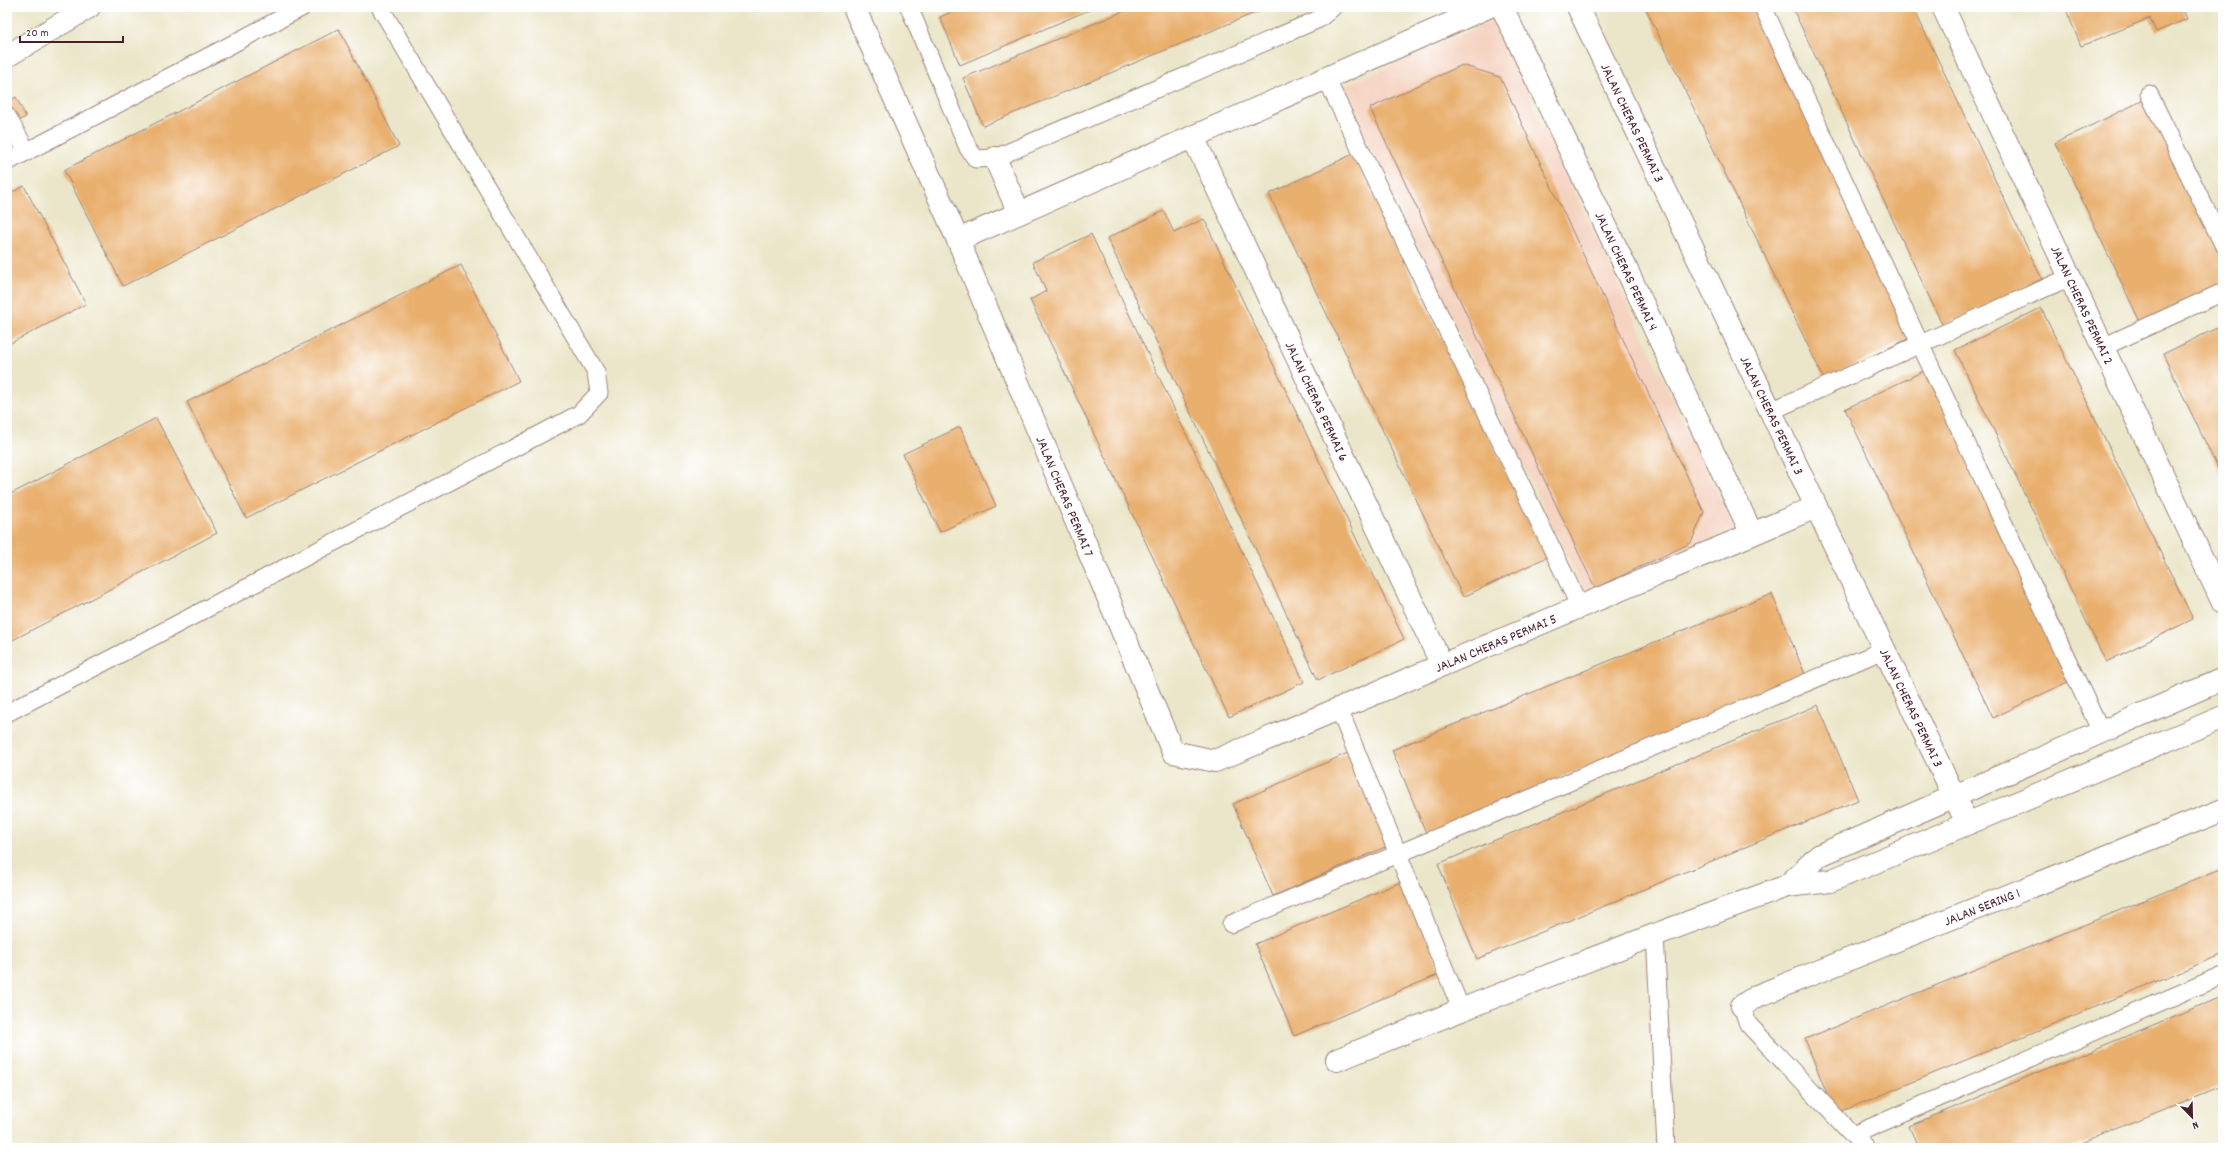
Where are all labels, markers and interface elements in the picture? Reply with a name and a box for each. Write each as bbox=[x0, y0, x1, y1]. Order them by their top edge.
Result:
scale bar bbox=[20, 18, 123, 44]
text: 20 m bbox=[26, 25, 49, 42]
street label: JALAN CHERAS PERMAI 3 bbox=[1594, 60, 1668, 186]
street label: JALAN CHERAS PERMAI 4 bbox=[1589, 209, 1662, 334]
street label: JALAN CHERAS PERMAI 2 bbox=[2044, 243, 2118, 369]
street label: JALAN CHERAS PERMAI 6 bbox=[1279, 339, 1353, 465]
street label: JALAN CHERAS PERMAI 3 bbox=[1734, 353, 1808, 479]
street label: JALAN CHERAS PERMAI 7 bbox=[1030, 434, 1098, 560]
street label: JALAN CHERAS PERMAI 5 bbox=[1433, 610, 1560, 679]
street label: JALAN CHERAS PERMAI 3 bbox=[1873, 645, 1947, 771]
street label: JALAN SERING 1 bbox=[1941, 884, 2023, 932]
north arrow bbox=[2172, 1097, 2212, 1137]
text: N bbox=[2189, 1116, 2201, 1133]

